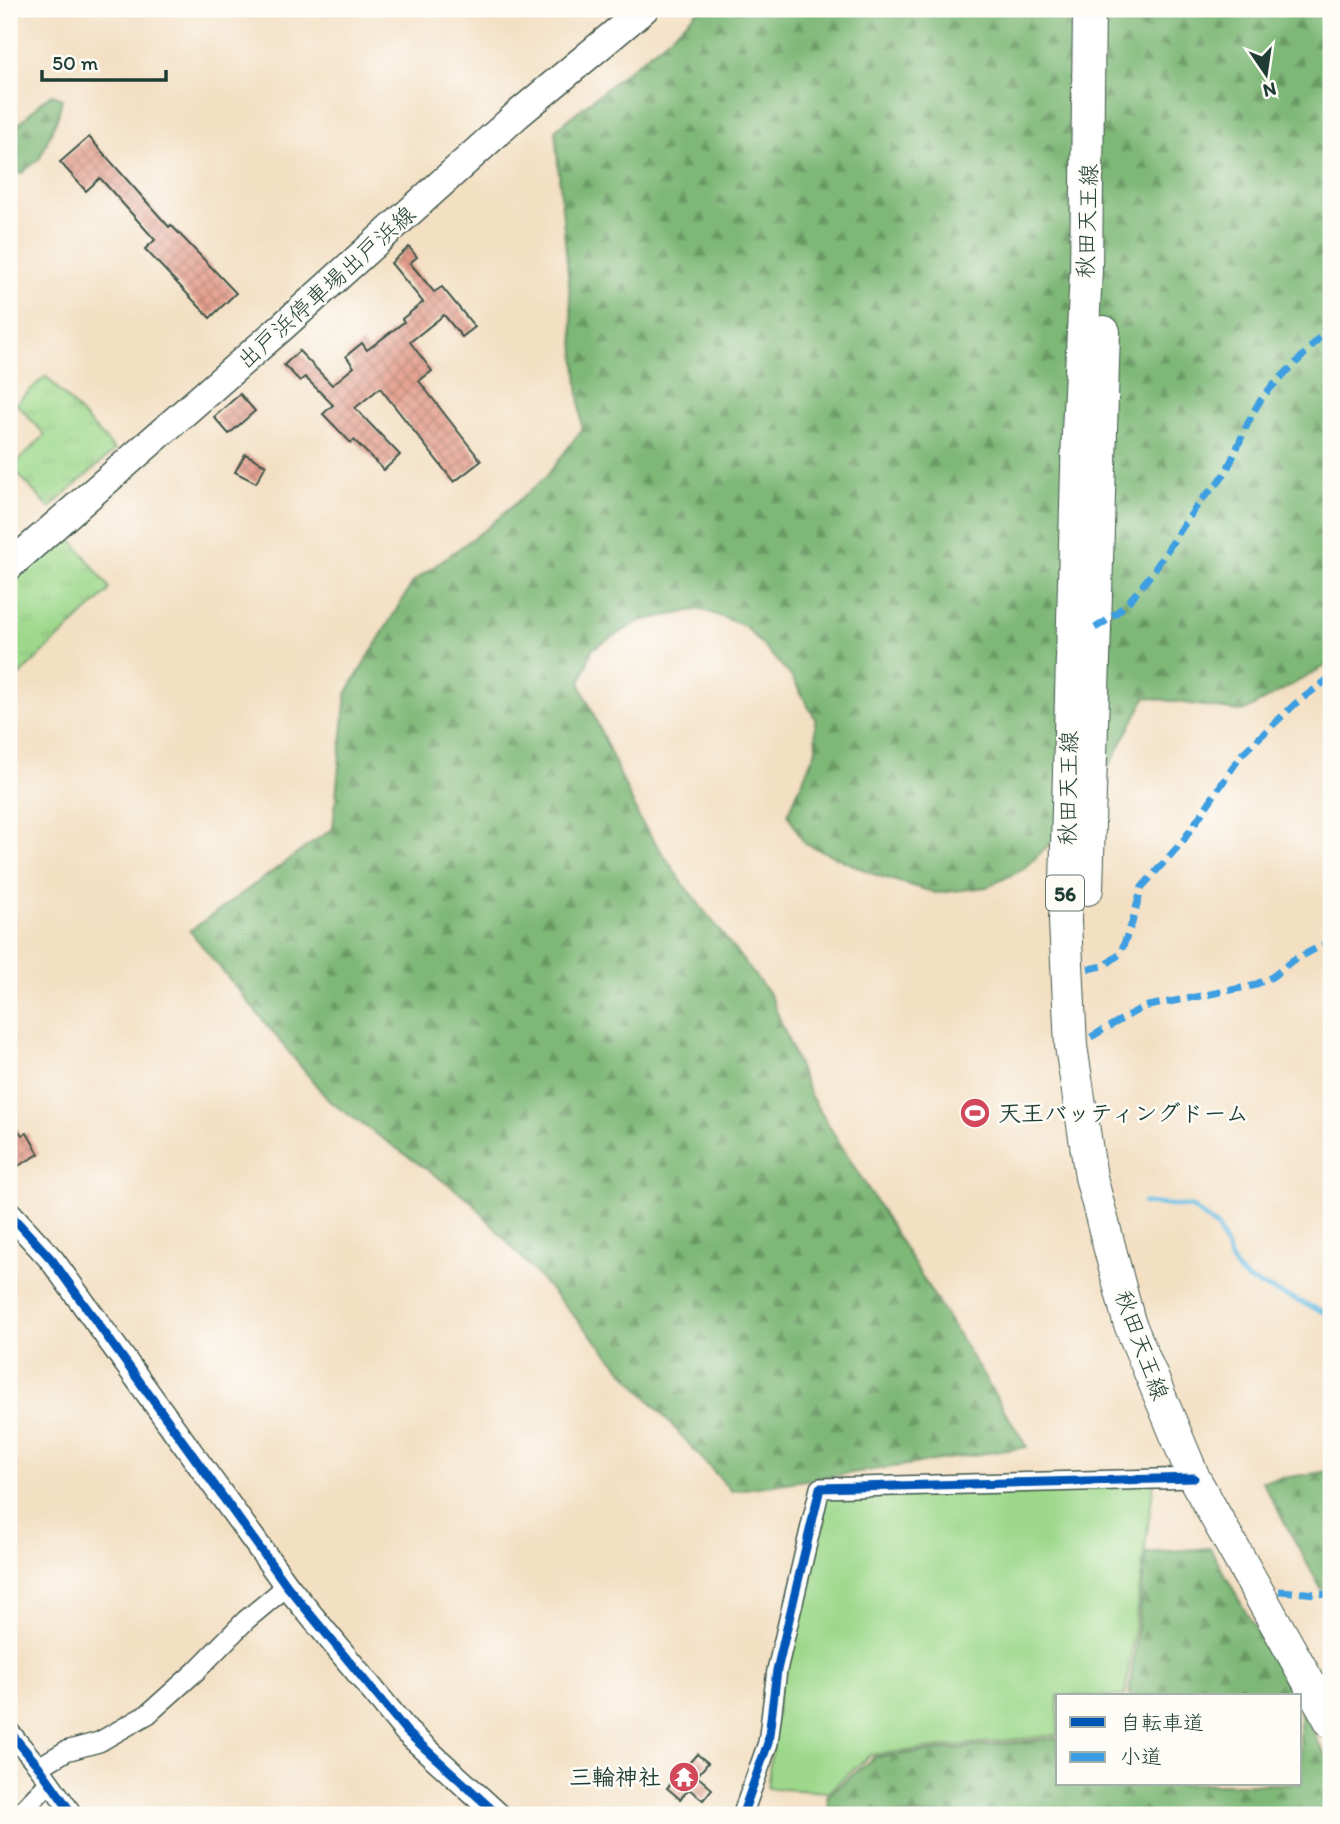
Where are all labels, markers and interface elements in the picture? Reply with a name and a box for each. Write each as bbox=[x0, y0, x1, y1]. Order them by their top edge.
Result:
scale bar bbox=[42, 38, 166, 82]
north arrow bbox=[1232, 38, 1302, 108]
text: 50 m bbox=[52, 50, 99, 75]
text: N bbox=[1261, 77, 1279, 103]
street label: 秋田天王線 bbox=[1071, 163, 1103, 279]
street label: 出戸浜停車場出戸浜線 bbox=[231, 200, 421, 374]
street label: 秋田天王線 bbox=[1053, 730, 1083, 846]
road number: 56 bbox=[1046, 876, 1084, 910]
sports icon: 天王バッティングドーム bbox=[958, 1096, 992, 1130]
place label: 天王バッティングドーム bbox=[998, 1099, 1249, 1127]
street label: 秋田天王線 bbox=[1109, 1286, 1175, 1404]
legend bbox=[1056, 1694, 1302, 1786]
text: 自転車道 bbox=[1120, 1710, 1204, 1735]
text: 小道 bbox=[1120, 1744, 1162, 1769]
temple icon: 三輪神社 bbox=[667, 1760, 701, 1794]
place label: 三輪神社 bbox=[569, 1763, 661, 1791]

